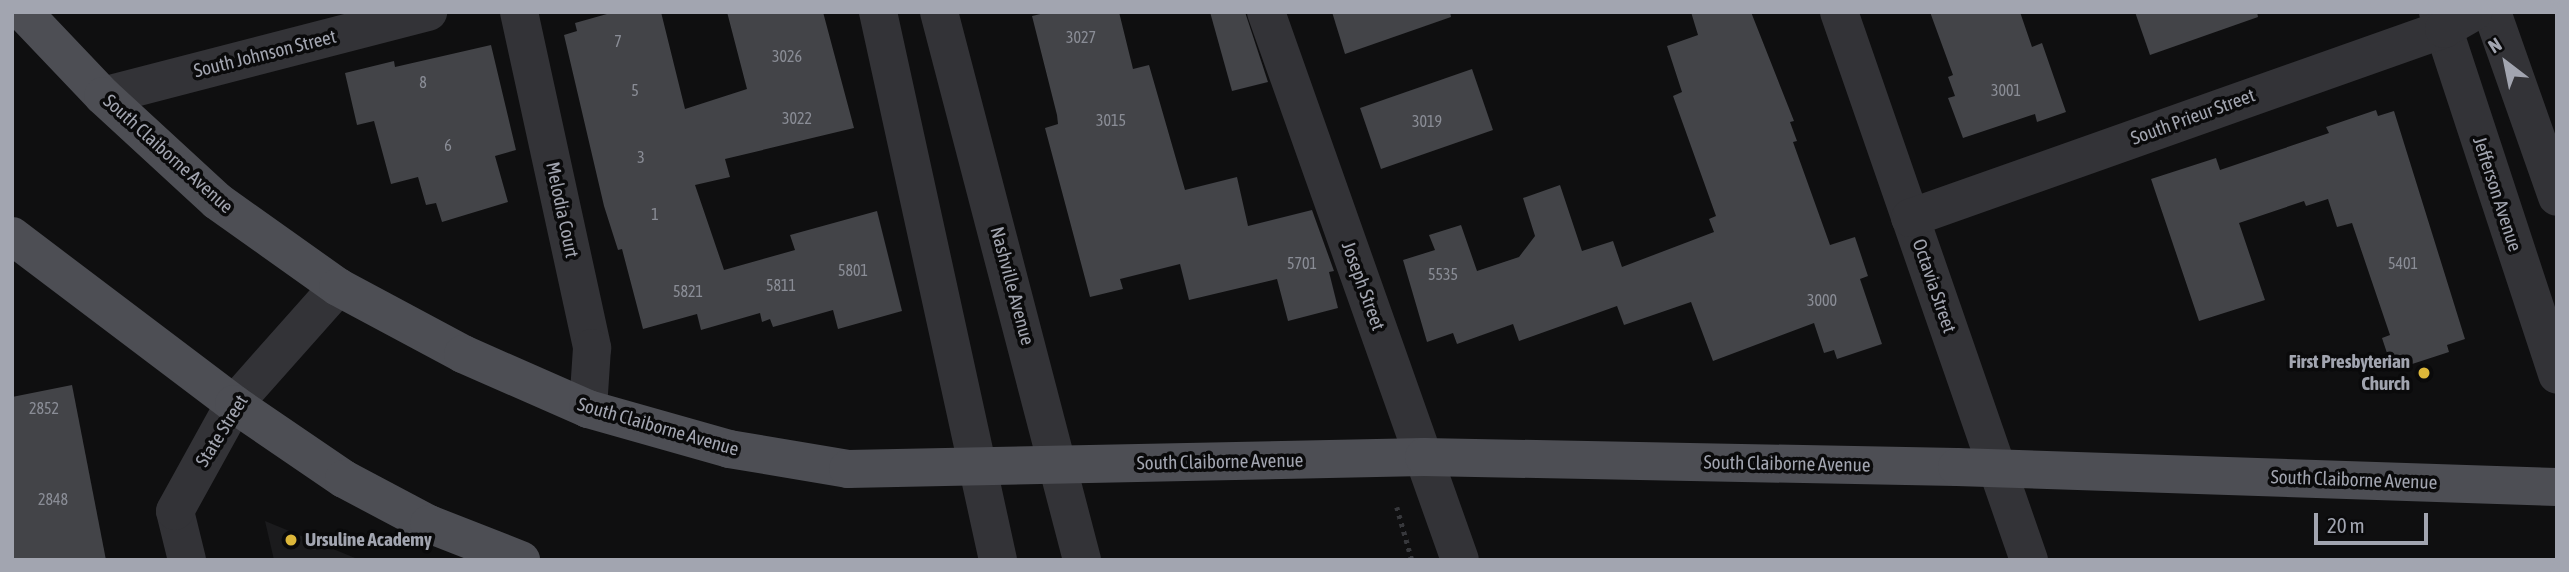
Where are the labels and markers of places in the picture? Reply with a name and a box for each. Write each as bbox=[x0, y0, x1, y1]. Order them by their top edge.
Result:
place label: First Presbyterian Church bbox=[2289, 351, 2410, 395]
marker: First Presbyterian Church bbox=[2416, 365, 2432, 381]
place label: Ursuline Academy bbox=[305, 529, 432, 551]
marker: Ursuline Academy bbox=[283, 532, 299, 548]

